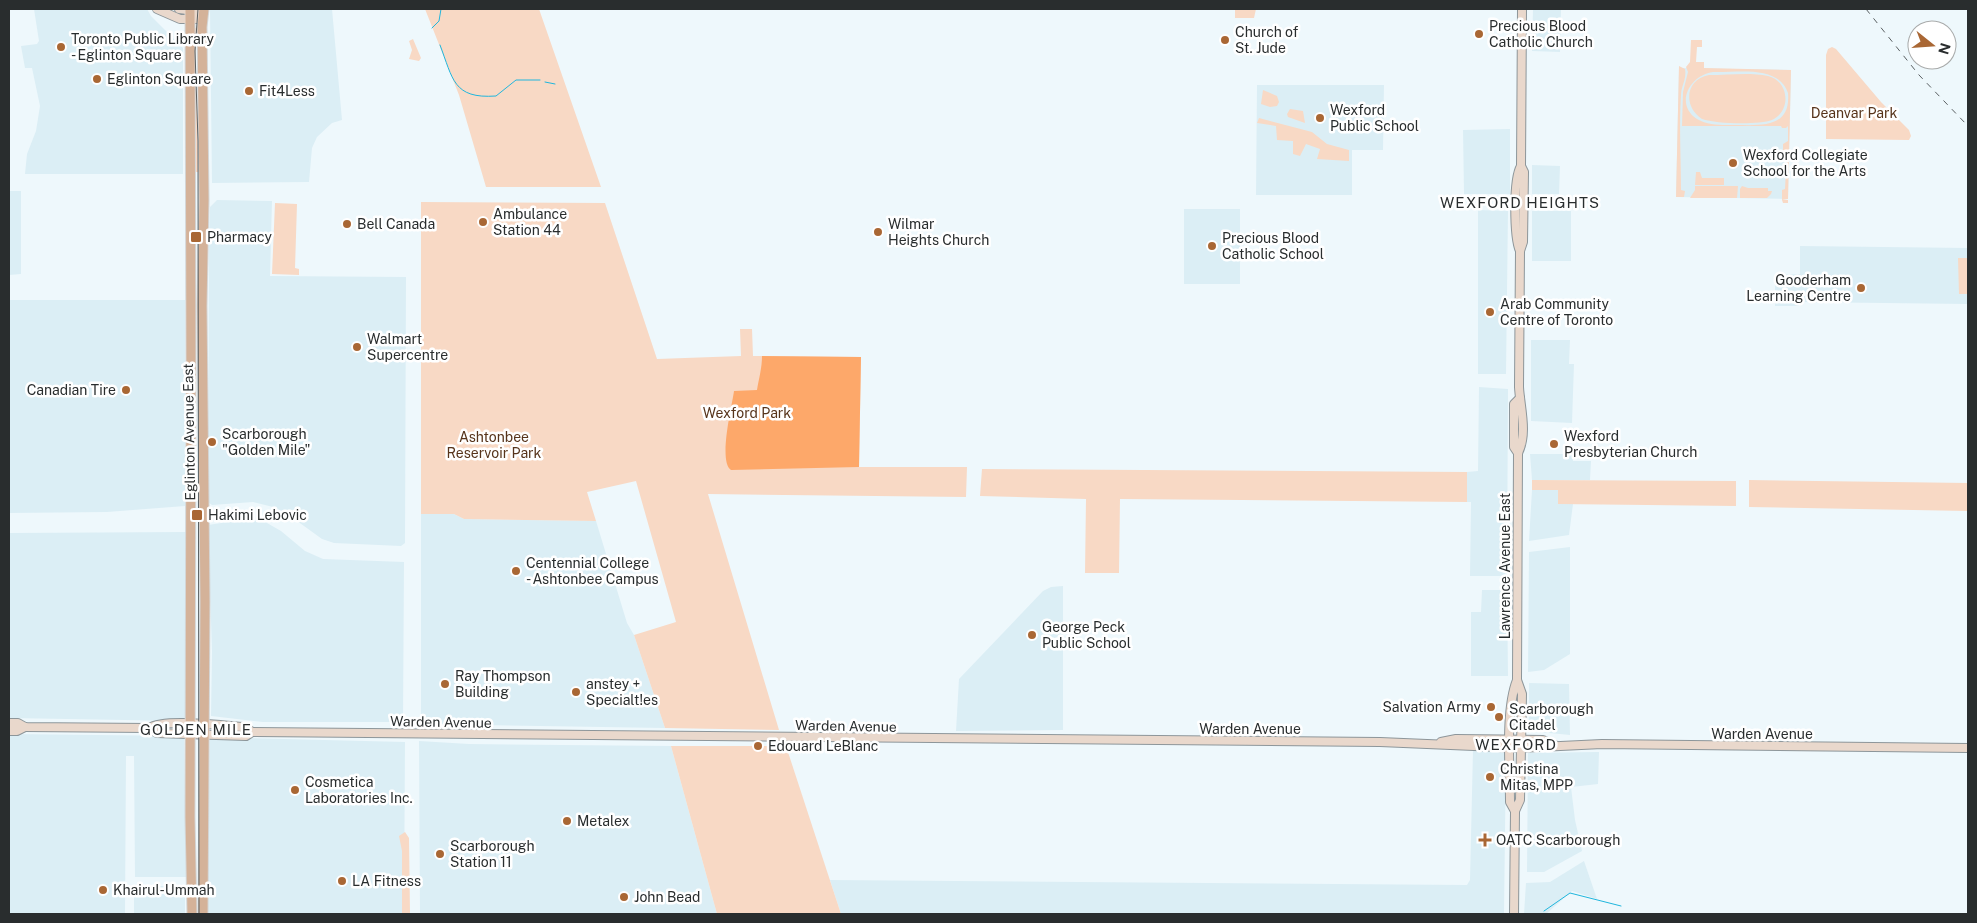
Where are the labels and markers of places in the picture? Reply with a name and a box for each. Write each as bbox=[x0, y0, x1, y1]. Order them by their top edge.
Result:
place label: Precious Blood Catholic Church bbox=[1489, 18, 1593, 50]
place label: Church of St. Jude bbox=[1235, 24, 1299, 56]
marker: Precious Blood Catholic Church bbox=[1473, 28, 1485, 40]
place label: Toronto Public Library - Eglinton Square bbox=[71, 31, 214, 63]
marker: Church of St. Jude bbox=[1219, 34, 1231, 46]
marker: Toronto Public Library - Eglinton Square bbox=[55, 41, 67, 53]
place label: Eglinton Square bbox=[107, 71, 211, 87]
marker: Eglinton Square bbox=[91, 73, 103, 85]
place label: Fit4Less bbox=[259, 83, 315, 99]
marker: Fit4Less bbox=[243, 85, 255, 97]
place label: Wexford Public School bbox=[1330, 102, 1419, 134]
marker: Wexford Public School bbox=[1314, 112, 1326, 124]
place label: Wexford Collegiate School for the Arts bbox=[1743, 147, 1868, 179]
marker: Wexford Collegiate School for the Arts bbox=[1727, 157, 1739, 169]
place label: Ambulance Station 44 bbox=[493, 206, 567, 238]
place label: Bell Canada bbox=[357, 216, 435, 232]
marker: Ambulance Station 44 bbox=[477, 216, 489, 228]
place label: Wilmar Heights Church bbox=[888, 216, 989, 248]
marker: Bell Canada bbox=[341, 218, 353, 230]
marker: Wilmar Heights Church bbox=[872, 226, 884, 238]
place label: Pharmacy bbox=[207, 229, 273, 245]
marker: Pharmacy bbox=[189, 230, 203, 244]
place label: Precious Blood Catholic School bbox=[1222, 230, 1324, 262]
marker: Precious Blood Catholic School bbox=[1206, 240, 1218, 252]
place label: Gooderham Learning Centre bbox=[1746, 272, 1851, 304]
marker: Gooderham Learning Centre bbox=[1855, 282, 1867, 294]
place label: Arab Community Centre of Toronto bbox=[1500, 296, 1613, 328]
marker: Arab Community Centre of Toronto bbox=[1484, 306, 1496, 318]
place label: Walmart Supercentre bbox=[367, 331, 448, 363]
marker: Walmart Supercentre bbox=[351, 341, 363, 353]
place label: Canadian Tire bbox=[27, 382, 116, 398]
marker: Canadian Tire bbox=[120, 384, 132, 396]
place label: Scarborough "Golden Mile" bbox=[222, 426, 311, 458]
place label: Wexford Presbyterian Church bbox=[1564, 428, 1697, 460]
marker: Scarborough "Golden Mile" bbox=[206, 436, 218, 448]
marker: Wexford Presbyterian Church bbox=[1548, 438, 1560, 450]
place label: Hakimi Lebovic bbox=[208, 507, 307, 523]
marker: Hakimi Lebovic bbox=[190, 508, 204, 522]
place label: Centennial College - Ashtonbee Campus bbox=[526, 555, 659, 587]
marker: Centennial College - Ashtonbee Campus bbox=[510, 565, 522, 577]
place label: George Peck Public School bbox=[1042, 619, 1131, 651]
marker: George Peck Public School bbox=[1026, 629, 1038, 641]
place label: Ray Thompson Building bbox=[455, 668, 550, 700]
place label: anstey + Specialt!es bbox=[586, 676, 658, 708]
marker: Ray Thompson Building bbox=[439, 678, 451, 690]
marker: anstey + Specialt!es bbox=[570, 686, 582, 698]
place label: Salvation Army bbox=[1383, 699, 1481, 715]
marker: Salvation Army bbox=[1485, 701, 1497, 713]
place label: Scarborough Citadel bbox=[1509, 701, 1594, 733]
marker: Scarborough Citadel bbox=[1493, 711, 1505, 723]
place label: Edouard LeBlanc bbox=[768, 738, 878, 754]
marker: Edouard LeBlanc bbox=[752, 740, 764, 752]
place label: Christina Mitas, MPP bbox=[1500, 761, 1573, 793]
marker: Christina Mitas, MPP bbox=[1484, 771, 1496, 783]
place label: Cosmetica Laboratories Inc. bbox=[305, 774, 413, 806]
marker: Cosmetica Laboratories Inc. bbox=[289, 784, 301, 796]
place label: Metalex bbox=[577, 813, 629, 829]
marker: Metalex bbox=[561, 815, 573, 827]
place label: OATC Scarborough bbox=[1496, 832, 1620, 848]
marker: OATC Scarborough bbox=[1478, 833, 1492, 847]
place label: Scarborough Station 11 bbox=[450, 838, 535, 870]
marker: Scarborough Station 11 bbox=[434, 848, 446, 860]
place label: LA Fitness bbox=[352, 873, 421, 889]
marker: LA Fitness bbox=[336, 875, 348, 887]
place label: Khairul-Ummah bbox=[113, 882, 215, 898]
marker: Khairul-Ummah bbox=[97, 884, 109, 896]
place label: John Bead bbox=[634, 889, 700, 905]
marker: John Bead bbox=[618, 891, 630, 903]

